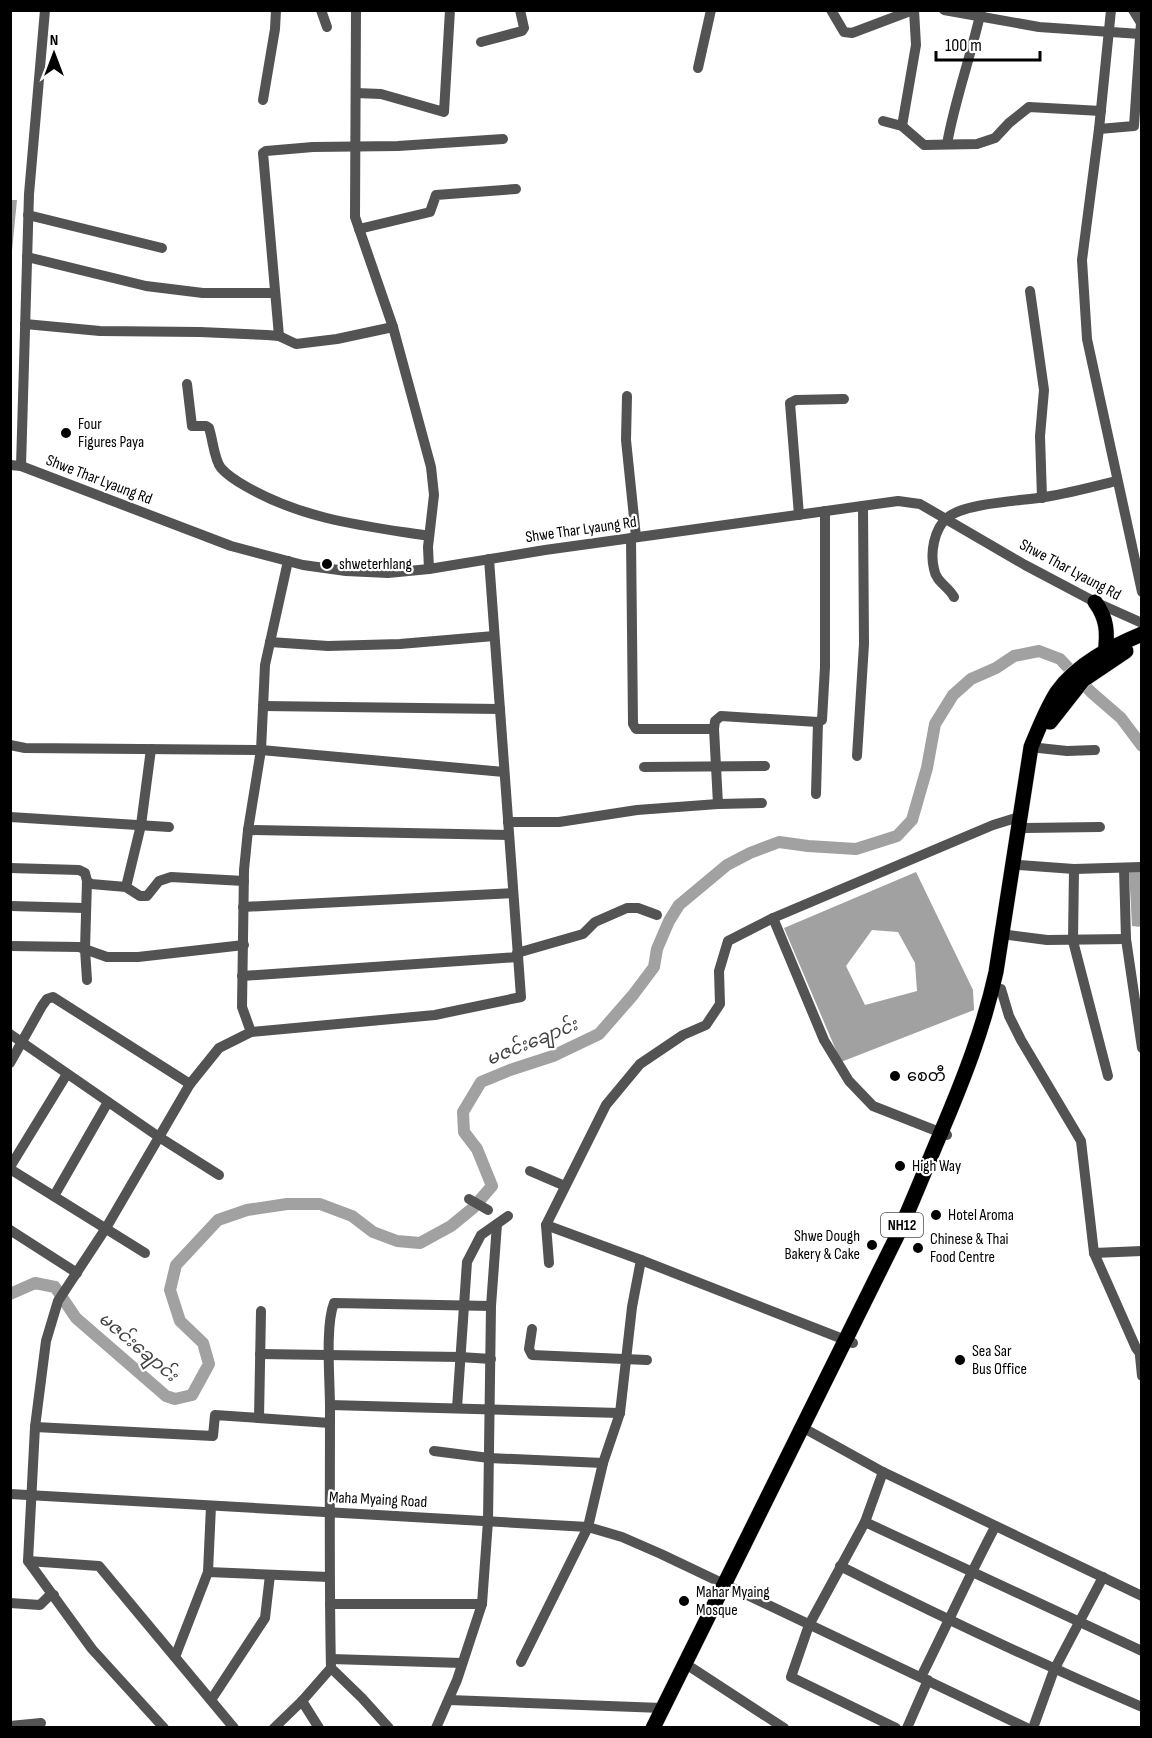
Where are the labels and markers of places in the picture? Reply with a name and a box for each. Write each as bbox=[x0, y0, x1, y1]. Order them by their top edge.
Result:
place label: Four Figures Paya bbox=[78, 415, 144, 452]
marker: Four Figures Paya bbox=[59, 426, 73, 440]
place label: shweterhlang bbox=[339, 555, 412, 574]
marker: shweterhlang bbox=[320, 557, 334, 571]
place label: စေတီ bbox=[907, 1065, 946, 1086]
marker: စေတီ bbox=[888, 1069, 902, 1083]
place label: High Way bbox=[912, 1157, 961, 1176]
marker: High Way bbox=[893, 1159, 907, 1173]
place label: Hotel Aroma bbox=[948, 1206, 1014, 1225]
marker: Hotel Aroma bbox=[929, 1208, 943, 1222]
place label: Shwe Dough Bakery & Cake bbox=[784, 1227, 860, 1264]
place label: Chinese & Thai Food Centre bbox=[930, 1230, 1009, 1267]
marker: Shwe Dough Bakery & Cake bbox=[865, 1238, 879, 1252]
marker: Chinese & Thai Food Centre bbox=[911, 1241, 925, 1255]
place label: Sea Sar Bus Office bbox=[972, 1342, 1027, 1379]
marker: Sea Sar Bus Office bbox=[953, 1353, 967, 1367]
place label: Mahar Myaing Mosque bbox=[696, 1583, 770, 1620]
marker: Mahar Myaing Mosque bbox=[677, 1594, 691, 1608]

